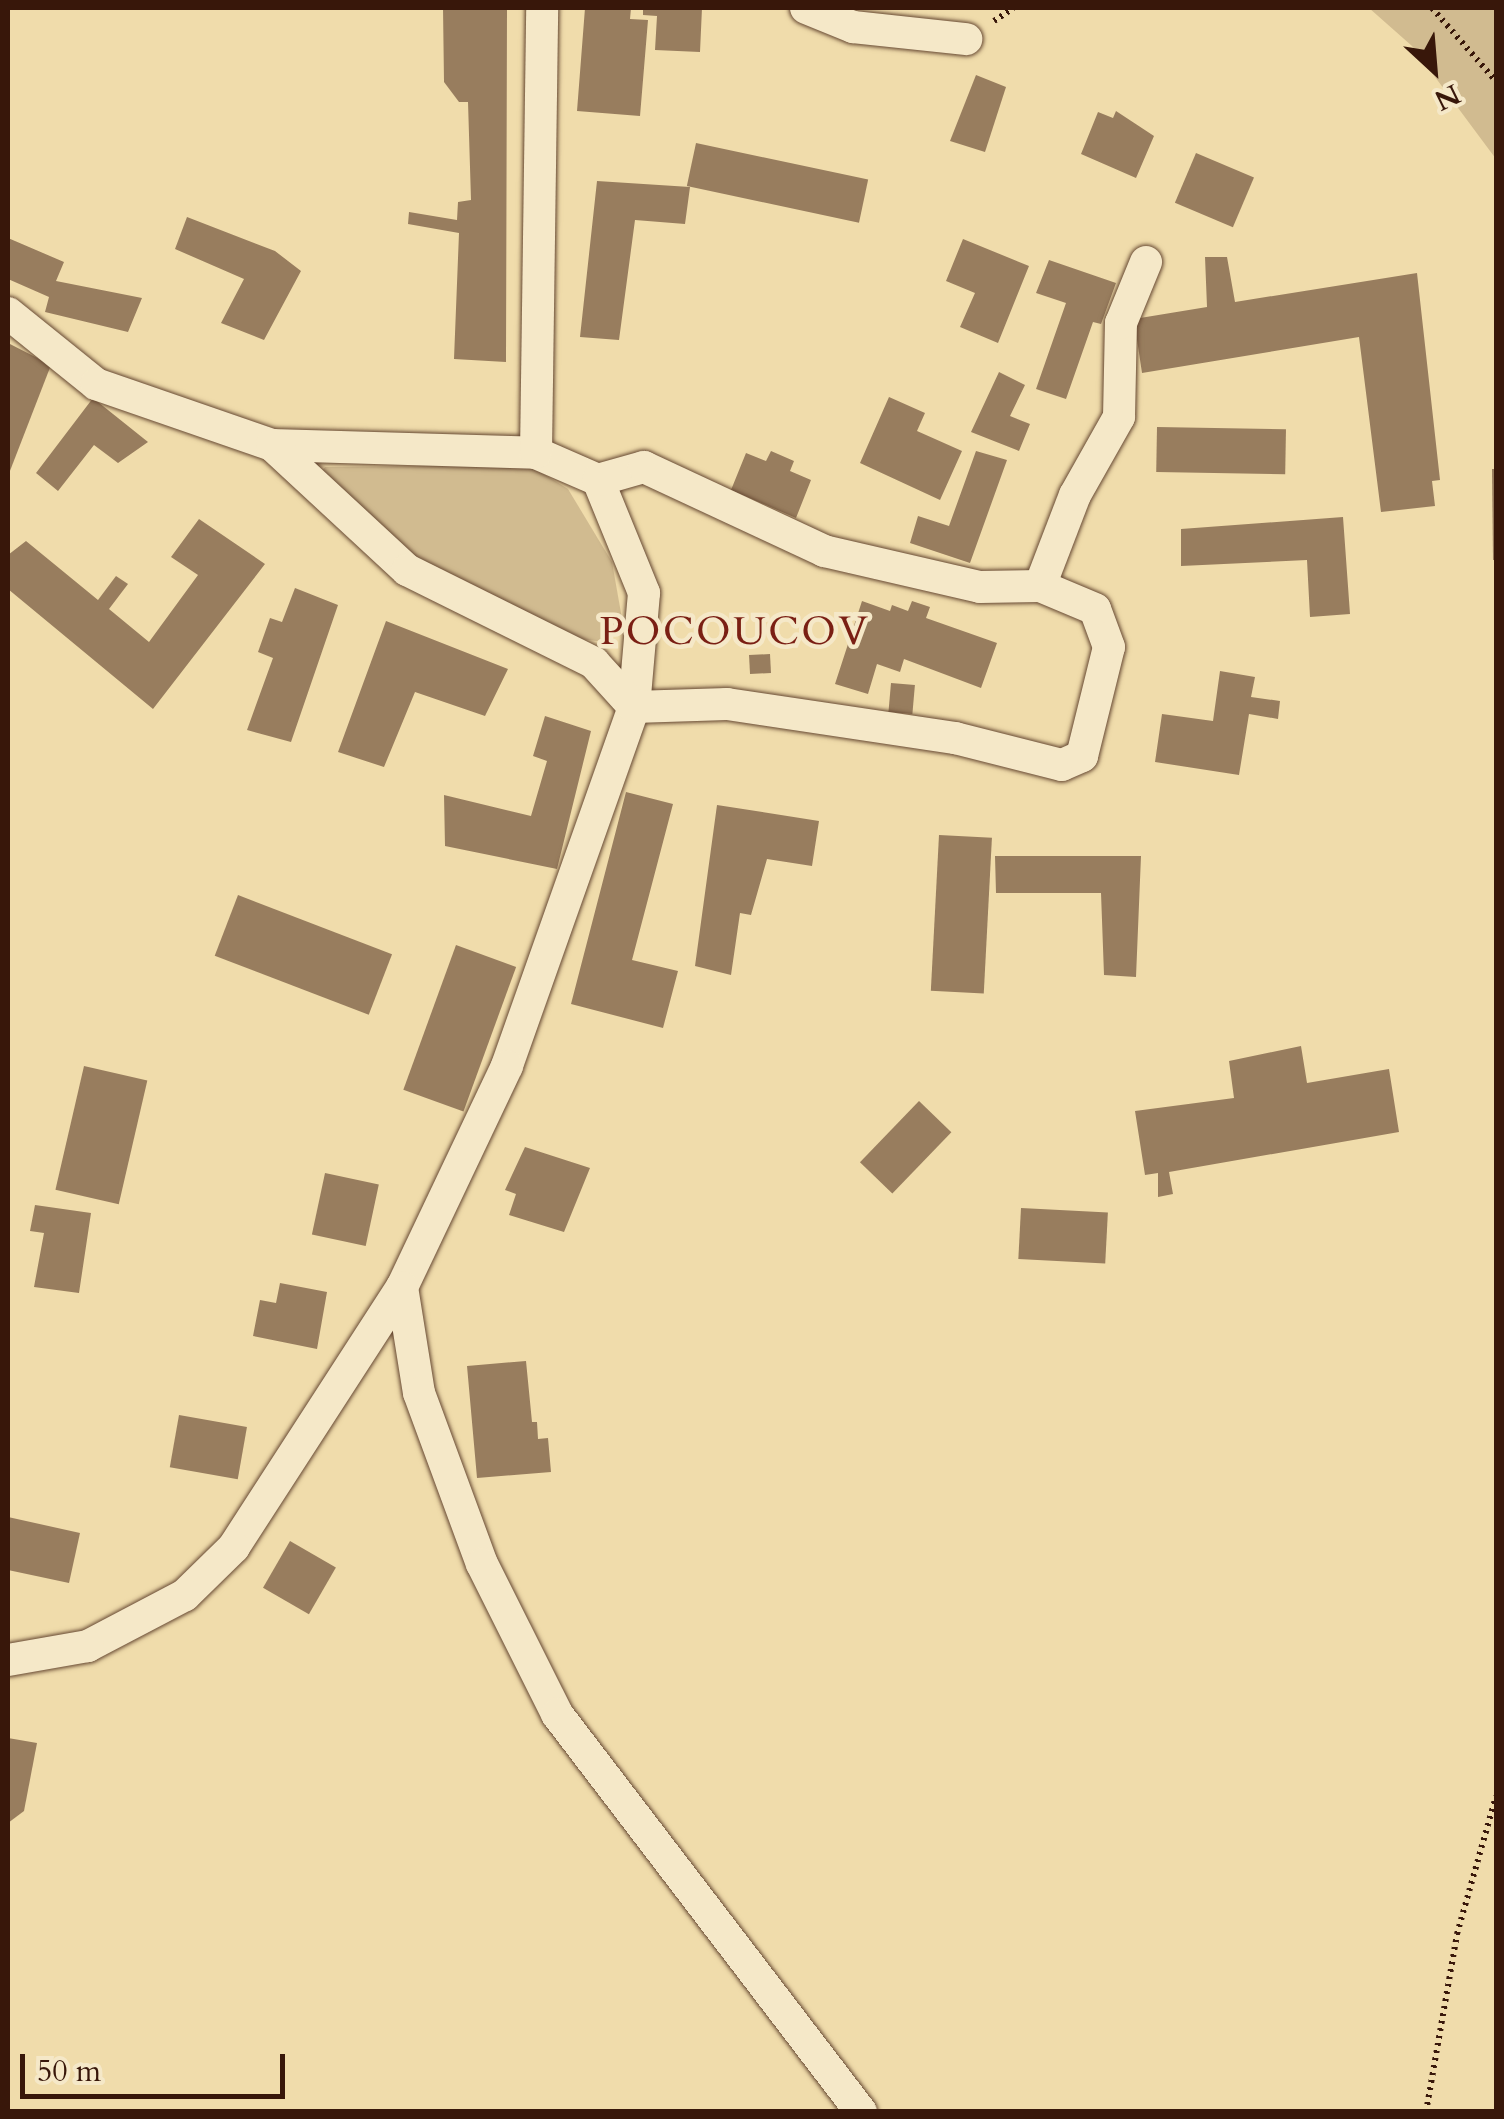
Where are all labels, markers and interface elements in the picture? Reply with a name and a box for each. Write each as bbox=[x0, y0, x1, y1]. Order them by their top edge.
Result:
north arrow bbox=[1384, 20, 1484, 120]
text: N bbox=[1428, 75, 1466, 119]
district label: POCOUCOV bbox=[600, 608, 870, 656]
scale bar bbox=[25, 2034, 290, 2096]
text: 50 m bbox=[37, 2051, 101, 2092]

